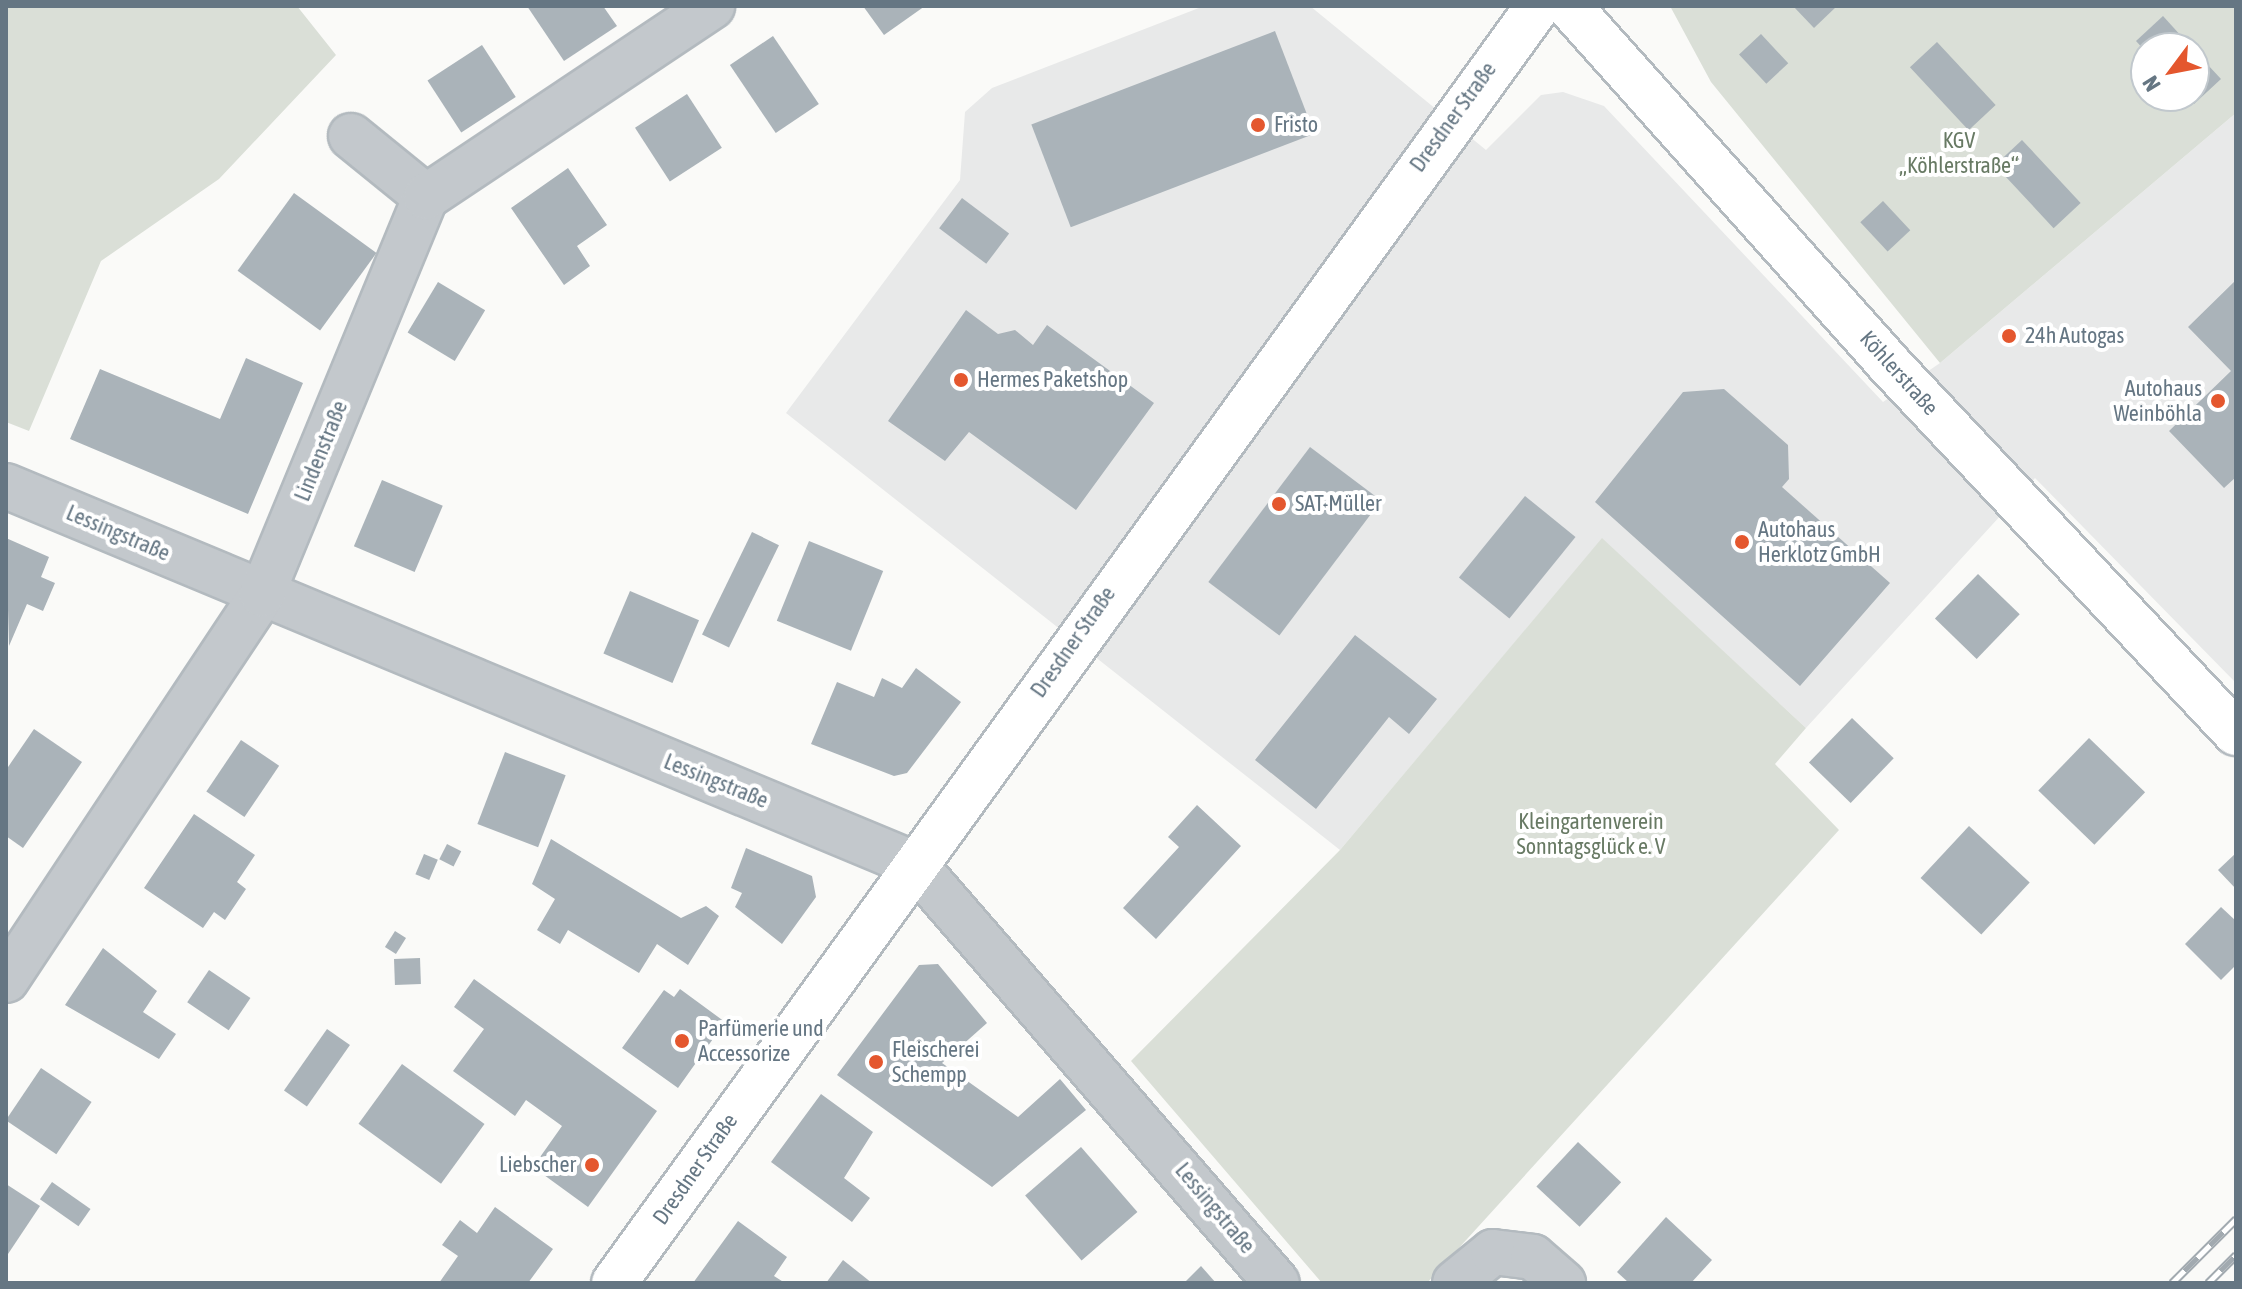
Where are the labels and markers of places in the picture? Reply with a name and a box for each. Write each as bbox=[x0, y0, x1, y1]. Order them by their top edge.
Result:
place label: Fristo bbox=[1274, 112, 1318, 138]
marker: Fristo bbox=[1249, 116, 1267, 134]
place label: 24h Autogas bbox=[2025, 323, 2124, 349]
marker: 24h Autogas bbox=[2000, 327, 2018, 345]
place label: Hermes Paketshop bbox=[977, 367, 1128, 393]
marker: Hermes Paketshop bbox=[952, 371, 970, 389]
place label: Autohaus Weinböhla bbox=[2113, 375, 2202, 426]
marker: Autohaus Weinböhla bbox=[2209, 392, 2227, 410]
place label: SAT-Müller bbox=[1295, 491, 1381, 517]
marker: SAT-Müller bbox=[1270, 495, 1288, 513]
place label: Autohaus Herklotz GmbH bbox=[1758, 516, 1881, 568]
marker: Autohaus Herklotz GmbH bbox=[1733, 533, 1751, 551]
place label: Parfümerie und Accessorize bbox=[698, 1015, 824, 1066]
marker: Parfümerie und Accessorize bbox=[673, 1032, 691, 1050]
place label: Fleischerei Schempp bbox=[892, 1036, 980, 1088]
marker: Fleischerei Schempp bbox=[867, 1053, 885, 1071]
place label: Liebscher bbox=[499, 1152, 576, 1178]
marker: Liebscher bbox=[583, 1156, 601, 1174]

